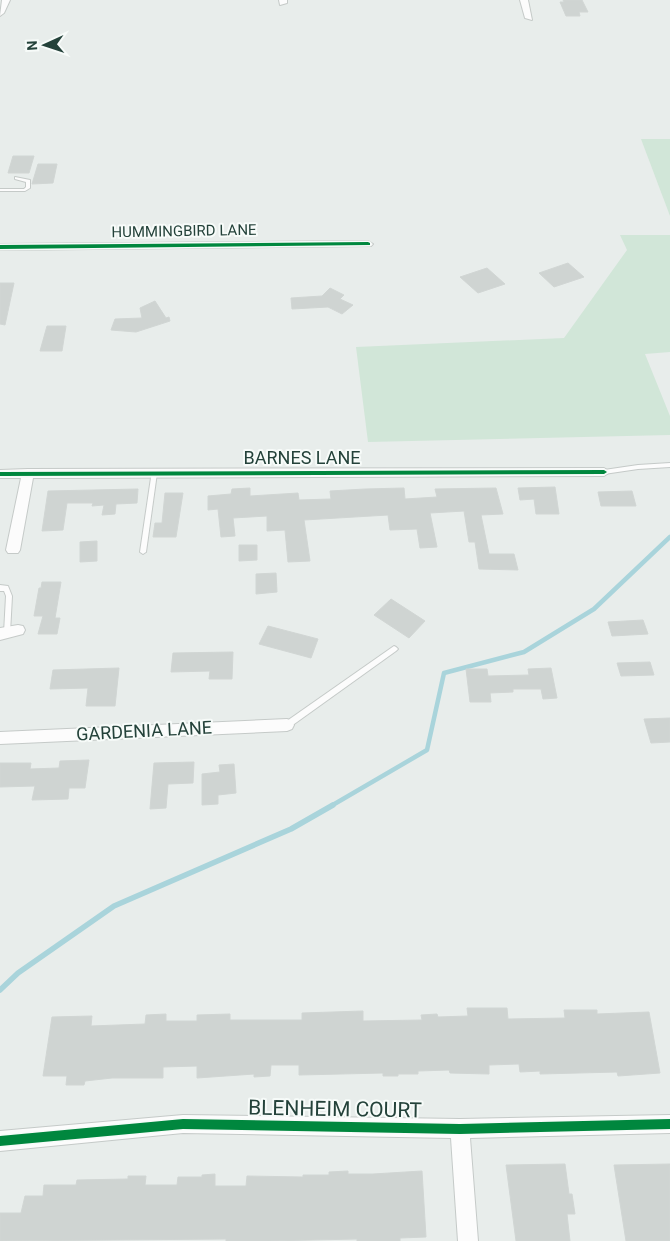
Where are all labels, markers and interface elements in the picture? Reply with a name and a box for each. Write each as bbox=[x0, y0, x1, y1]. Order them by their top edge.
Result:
north arrow bbox=[20, 20, 70, 70]
text: N bbox=[24, 40, 40, 51]
street label: HUMMINGBIRD LANE bbox=[111, 221, 257, 241]
street label: BARNES LANE bbox=[244, 447, 360, 468]
street label: GARDENIA LANE bbox=[76, 716, 212, 745]
street label: BLENHEIM COURT bbox=[248, 1095, 423, 1123]

